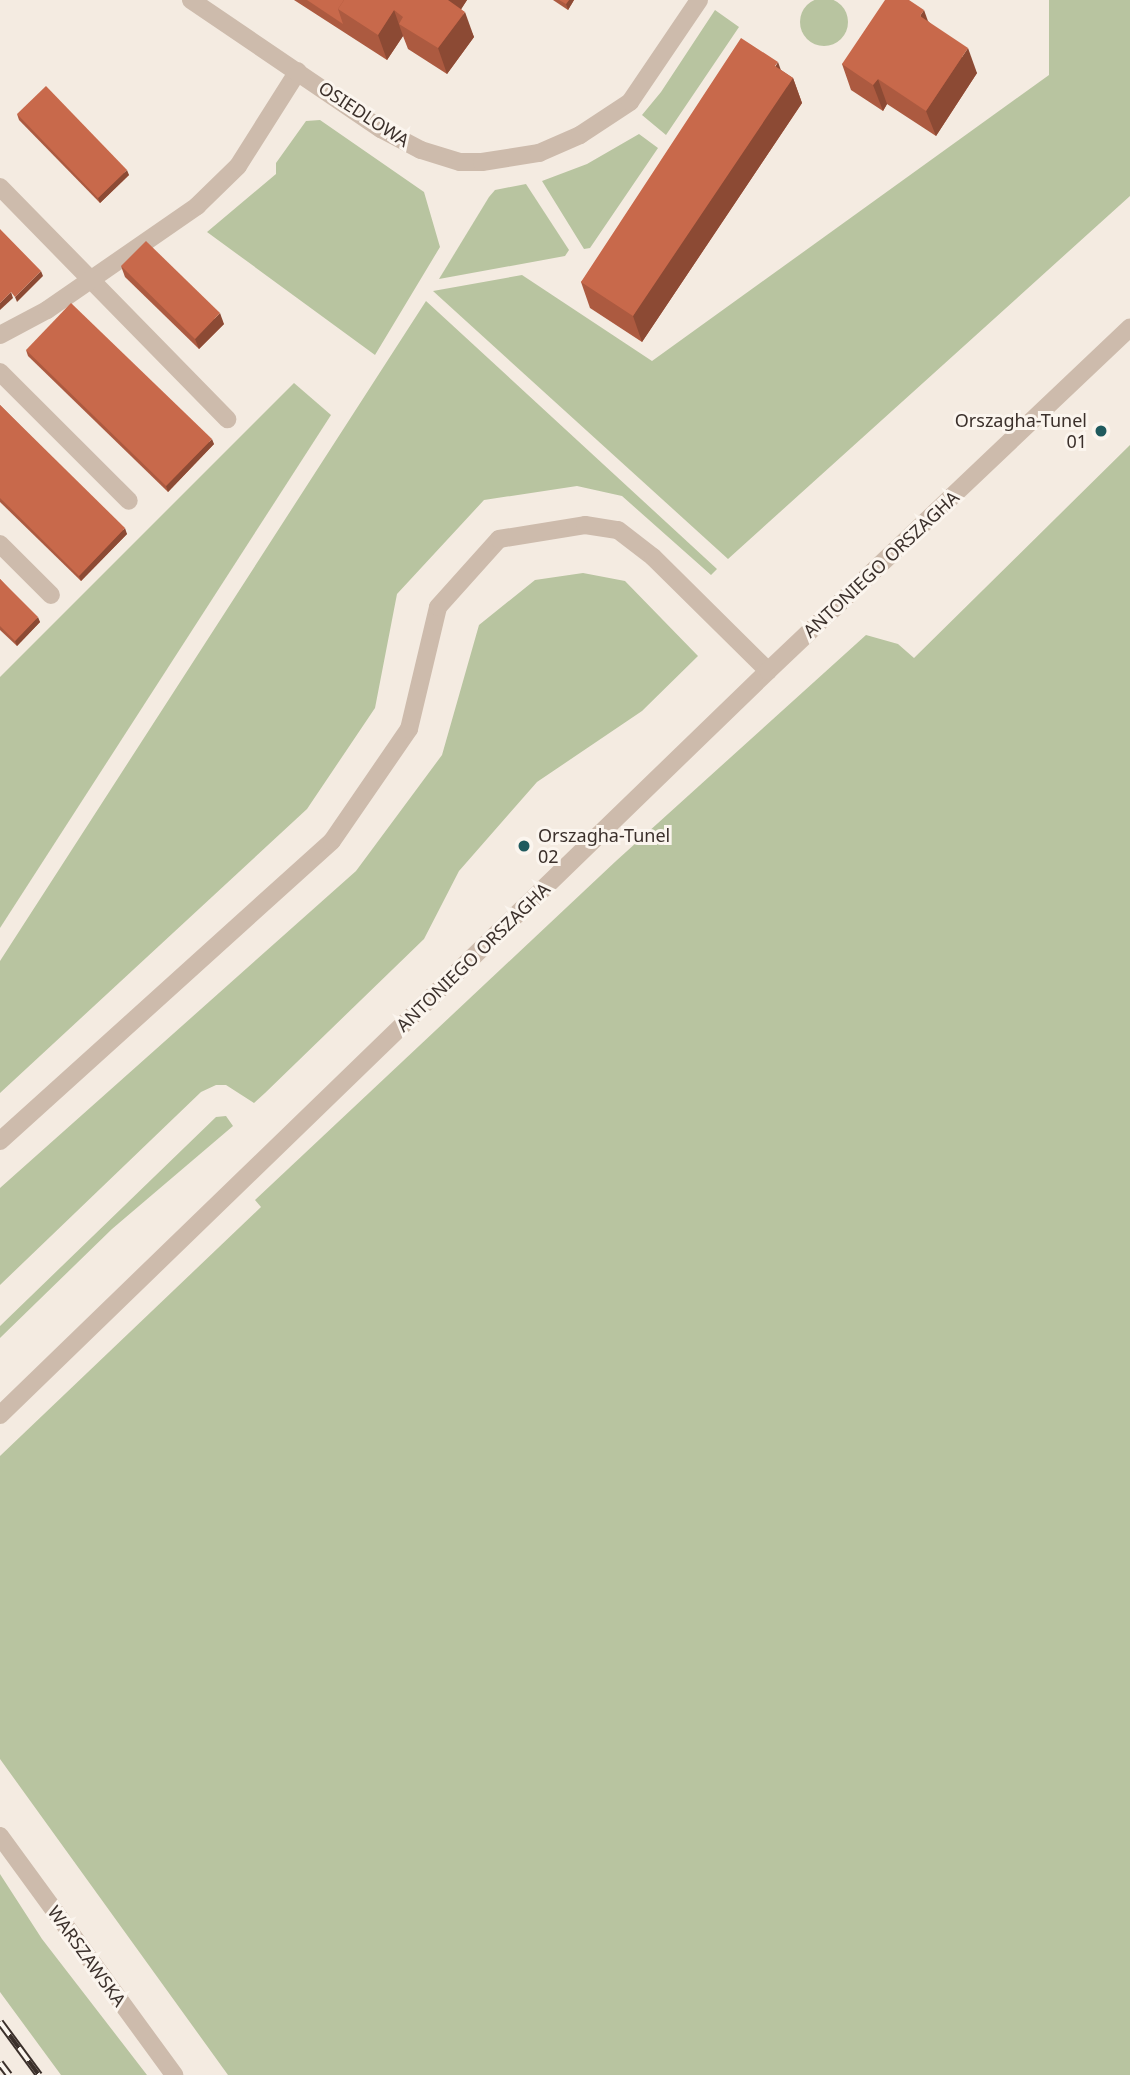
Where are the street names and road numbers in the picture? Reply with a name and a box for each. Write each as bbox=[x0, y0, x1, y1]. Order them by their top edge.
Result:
street label: OSIEDLOWA bbox=[315, 77, 413, 151]
street label: ANTONIEGO ORSZAGHA bbox=[799, 486, 963, 642]
street label: ANTONIEGO ORSZAGHA bbox=[392, 878, 554, 1036]
street label: WARSZAWSKA bbox=[43, 1902, 131, 2010]

